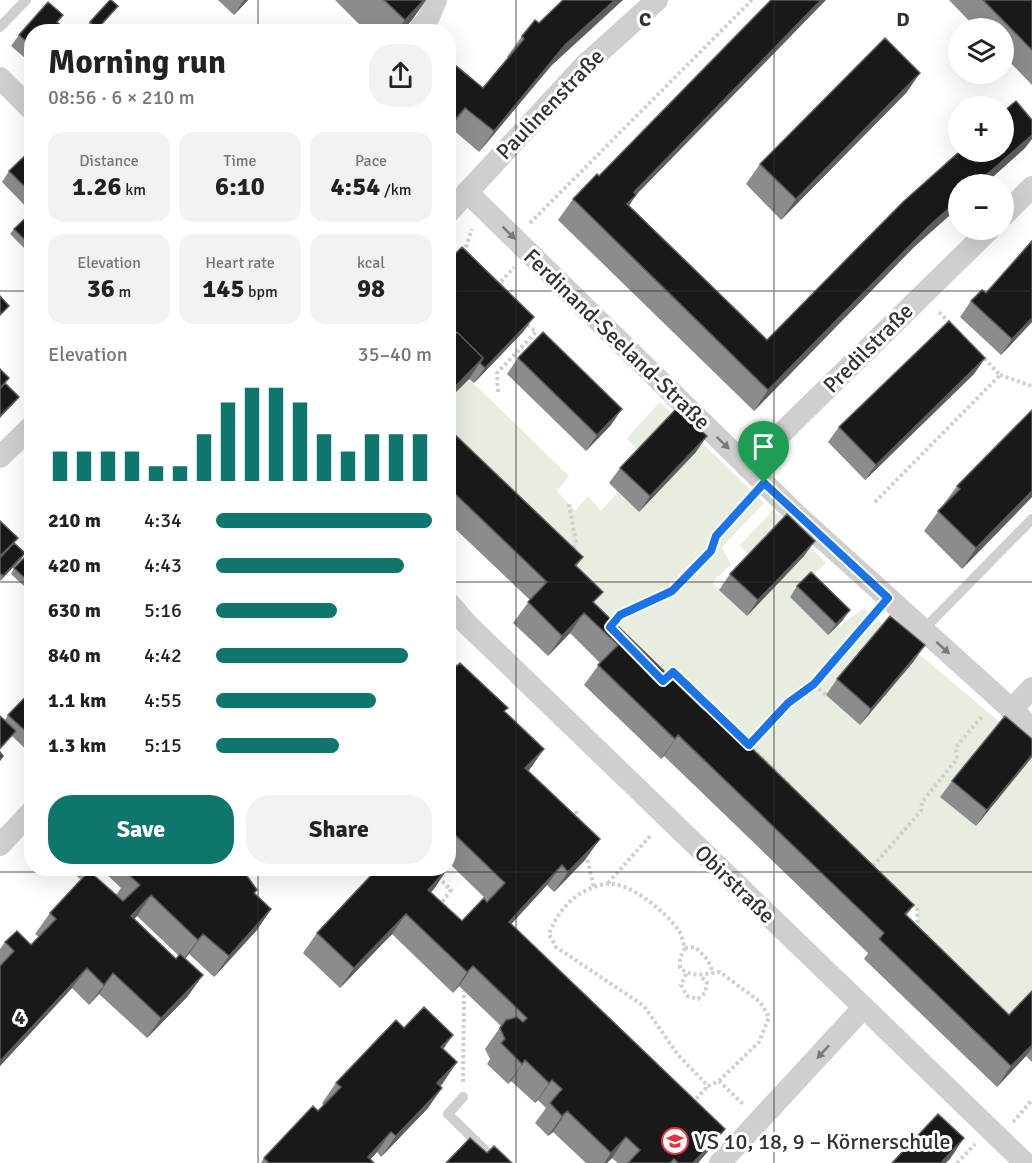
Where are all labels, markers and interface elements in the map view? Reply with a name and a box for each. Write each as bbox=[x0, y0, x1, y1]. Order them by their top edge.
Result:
text: C bbox=[639, 7, 651, 32]
text: D bbox=[896, 7, 910, 32]
map controls bbox=[948, 18, 1014, 240]
button: layers bbox=[948, 18, 1014, 84]
text: Morning run bbox=[48, 42, 226, 83]
street label: Paulinenstraße bbox=[490, 43, 610, 165]
button: share bbox=[369, 44, 432, 107]
text: 08:56 · 6 × 210 m bbox=[48, 85, 195, 110]
button: + bbox=[948, 96, 1014, 162]
text: Distance bbox=[79, 151, 139, 171]
text: Time bbox=[224, 151, 256, 171]
text: Pace bbox=[355, 151, 387, 171]
text: 1.26 bbox=[72, 171, 122, 203]
text: 6:10 bbox=[215, 171, 265, 203]
text: 4:54 bbox=[331, 171, 380, 203]
button: − bbox=[948, 174, 1014, 240]
text: km bbox=[122, 180, 146, 200]
text: /km bbox=[380, 180, 411, 200]
one-way arrow bbox=[502, 226, 517, 240]
street label: Ferdinand-Seeland-Straße bbox=[518, 243, 716, 435]
text: Elevation bbox=[77, 253, 141, 273]
text: Heart rate bbox=[205, 253, 275, 273]
text: kcal bbox=[357, 253, 385, 273]
text: 36 bbox=[87, 273, 115, 305]
text: 145 bbox=[202, 273, 244, 305]
text: 98 bbox=[357, 273, 385, 305]
text: m bbox=[115, 282, 131, 302]
text: bpm bbox=[244, 282, 278, 302]
street label: Predilstraße bbox=[817, 297, 919, 399]
text: Elevation bbox=[48, 342, 128, 367]
text: 35–40 m bbox=[358, 342, 432, 367]
pin bbox=[738, 421, 789, 483]
icon: arrive bbox=[747, 430, 780, 463]
one-way arrow bbox=[716, 436, 730, 450]
text: 210 m bbox=[48, 508, 101, 533]
text: 4:34 bbox=[144, 508, 182, 533]
text: 420 m bbox=[48, 553, 101, 578]
text: 4:43 bbox=[144, 553, 182, 578]
text: 630 m bbox=[48, 598, 101, 623]
text: 5:16 bbox=[144, 598, 182, 623]
one-way arrow bbox=[935, 641, 950, 654]
text: 840 m bbox=[48, 643, 101, 668]
text: 4:42 bbox=[144, 643, 182, 668]
text: 1.1 km bbox=[48, 688, 106, 713]
text: 4:55 bbox=[144, 688, 182, 713]
text: 1.3 km bbox=[48, 733, 106, 758]
text: 5:15 bbox=[144, 733, 182, 758]
button: Save bbox=[48, 795, 234, 864]
button: Share bbox=[246, 795, 432, 864]
street label: Obirstraße bbox=[689, 839, 781, 929]
text: 4 bbox=[15, 1005, 26, 1030]
one-way arrow bbox=[816, 1044, 830, 1058]
school or university icon: VS 10, 18, 9 – Körnerschule bbox=[660, 1126, 690, 1156]
place label: VS 10, 18, 9 – Körnerschule bbox=[694, 1128, 951, 1155]

